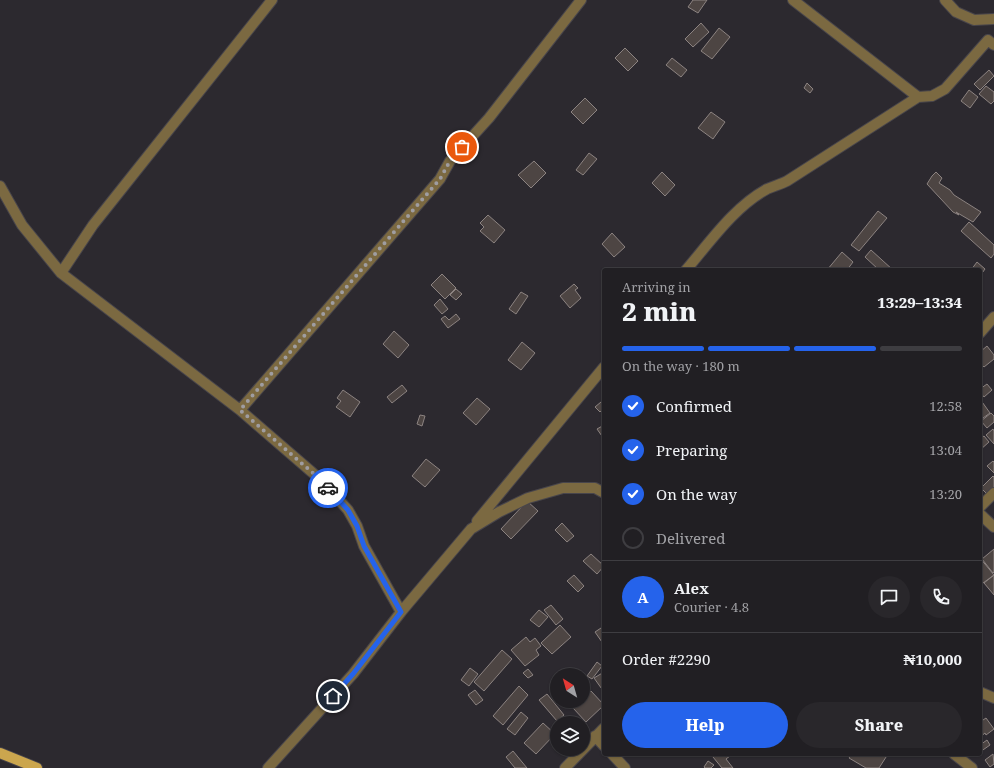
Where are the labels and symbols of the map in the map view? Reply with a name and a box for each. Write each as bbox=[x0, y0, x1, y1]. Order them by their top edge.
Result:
pin bbox=[445, 130, 479, 164]
courier bbox=[308, 468, 348, 508]
north arrow bbox=[550, 668, 590, 708]
pin bbox=[316, 679, 350, 713]

